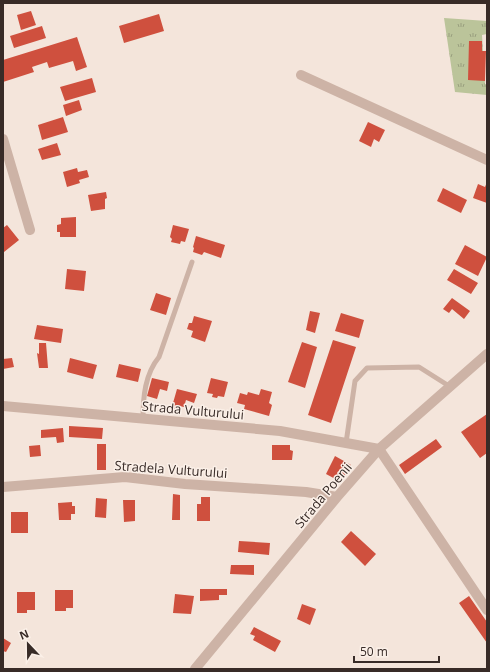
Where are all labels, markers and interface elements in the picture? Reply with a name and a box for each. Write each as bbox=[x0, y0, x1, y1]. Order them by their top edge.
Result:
street label: Strada Vulturului bbox=[141, 397, 245, 423]
street label: Stradela Vulturului bbox=[114, 456, 228, 482]
street label: Strada Poenii bbox=[290, 458, 356, 532]
north arrow bbox=[8, 624, 48, 664]
text: N bbox=[17, 626, 31, 643]
scale bar bbox=[354, 638, 439, 664]
text: 50 m bbox=[360, 643, 388, 660]

